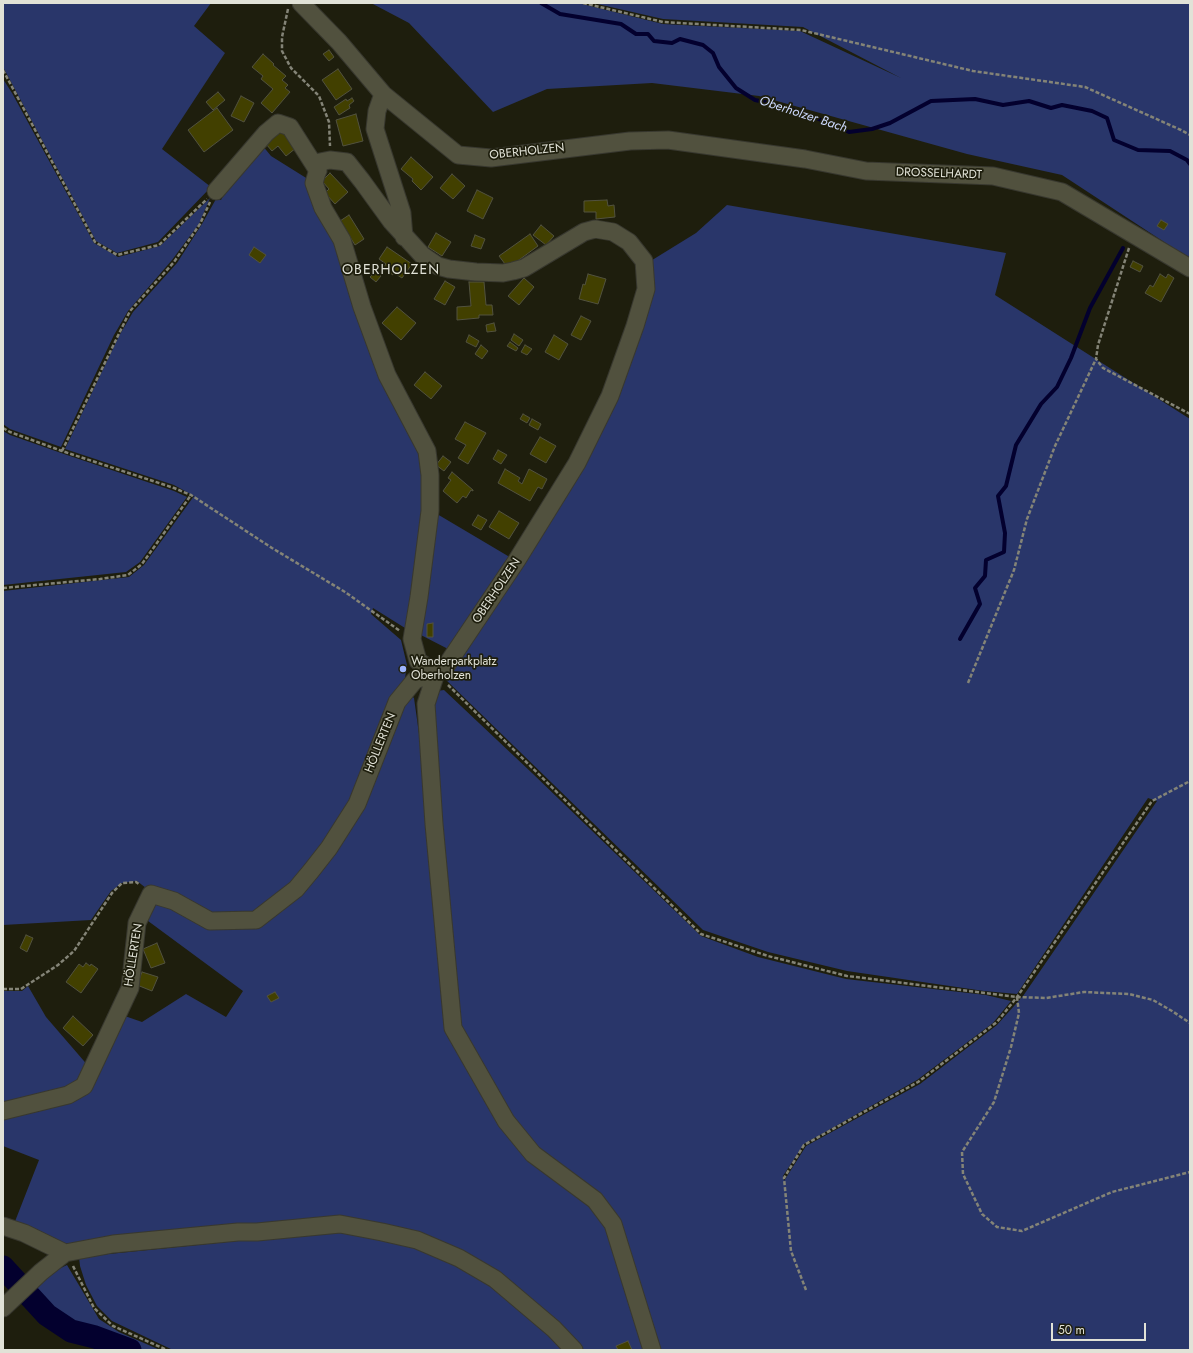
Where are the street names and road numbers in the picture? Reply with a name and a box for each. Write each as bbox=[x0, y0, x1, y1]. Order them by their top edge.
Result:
street label: OBERHOLZEN bbox=[489, 141, 565, 163]
street label: DROSSELHARDT bbox=[896, 165, 982, 183]
street label: OBERHOLZEN bbox=[470, 556, 524, 626]
street label: HÖLLERTEN bbox=[362, 711, 400, 775]
street label: HÖLLERTEN bbox=[122, 922, 146, 988]

